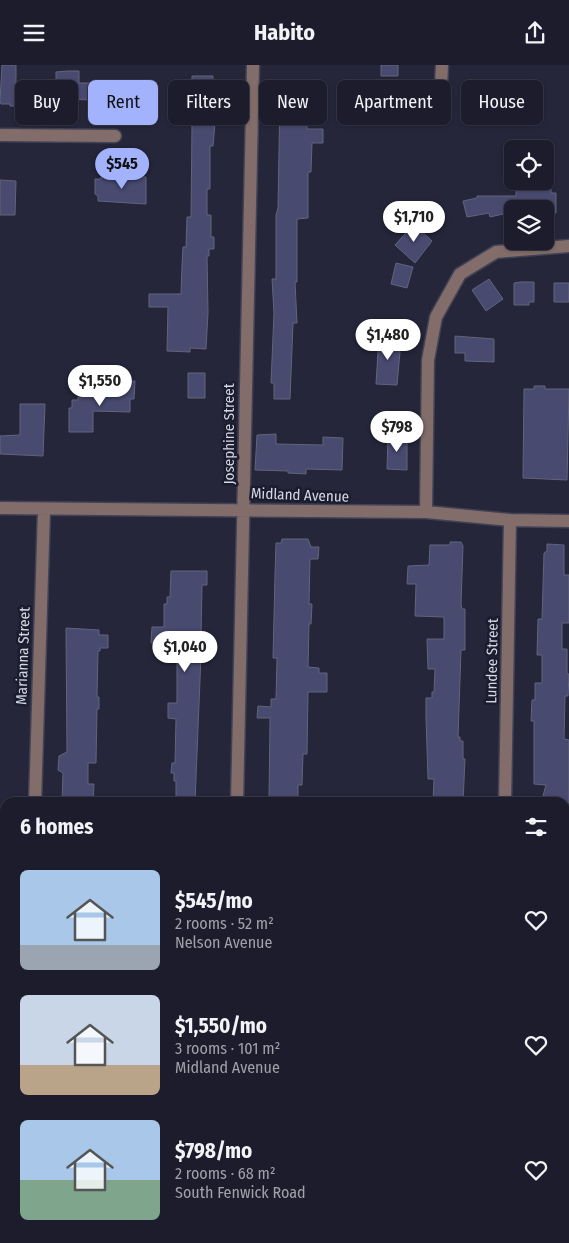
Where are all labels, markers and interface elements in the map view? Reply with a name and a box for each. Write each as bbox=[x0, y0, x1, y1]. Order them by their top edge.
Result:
icon: menu bbox=[20, 19, 48, 47]
text: Habito bbox=[254, 19, 315, 46]
icon: share bbox=[521, 19, 549, 47]
chip: Buy bbox=[15, 80, 78, 125]
chip: Rent bbox=[88, 80, 158, 125]
chip: Filters bbox=[168, 80, 249, 125]
chip: New bbox=[259, 80, 327, 125]
chip: Apartment bbox=[337, 80, 451, 125]
chip: House bbox=[461, 80, 543, 125]
map controls bbox=[504, 140, 554, 250]
button: locate bbox=[504, 140, 554, 190]
pin: $545 bbox=[92, 147, 152, 190]
text: $545 bbox=[106, 154, 138, 173]
button: layers bbox=[504, 200, 554, 250]
pin: $1,710 bbox=[373, 201, 455, 243]
text: $1,710 bbox=[394, 207, 434, 226]
pin: $1,480 bbox=[347, 319, 429, 361]
text: $1,480 bbox=[367, 325, 409, 344]
pin: $1,550 bbox=[59, 365, 141, 407]
text: $1,550 bbox=[79, 371, 121, 390]
street label: Josephine Street bbox=[220, 383, 238, 485]
pin: $798 bbox=[367, 411, 427, 453]
text: $798 bbox=[381, 417, 413, 436]
street label: Midland Avenue bbox=[251, 484, 349, 506]
street label: Marianna Street bbox=[12, 607, 34, 705]
street label: Lundee Street bbox=[482, 618, 502, 704]
pin: $1,040 bbox=[144, 631, 226, 673]
text: $1,040 bbox=[163, 637, 207, 656]
icon: filters bbox=[522, 813, 550, 841]
text: 6 homes bbox=[20, 814, 93, 840]
text: $545/mo bbox=[175, 888, 253, 914]
icon: home bbox=[60, 890, 120, 950]
icon: heart bbox=[522, 906, 550, 934]
text: 2 rooms · 52 m² bbox=[175, 914, 274, 933]
text: Nelson Avenue bbox=[175, 933, 272, 952]
text: $1,550/mo bbox=[175, 1013, 267, 1039]
icon: home bbox=[60, 1015, 120, 1075]
icon: heart bbox=[522, 1031, 550, 1059]
text: 3 rooms · 101 m² bbox=[175, 1039, 280, 1058]
text: Midland Avenue bbox=[175, 1058, 280, 1077]
text: $798/mo bbox=[175, 1138, 252, 1164]
icon: home bbox=[60, 1140, 120, 1200]
icon: heart bbox=[522, 1156, 550, 1184]
text: 2 rooms · 68 m² bbox=[175, 1164, 276, 1183]
text: South Fenwick Road bbox=[175, 1183, 306, 1202]

